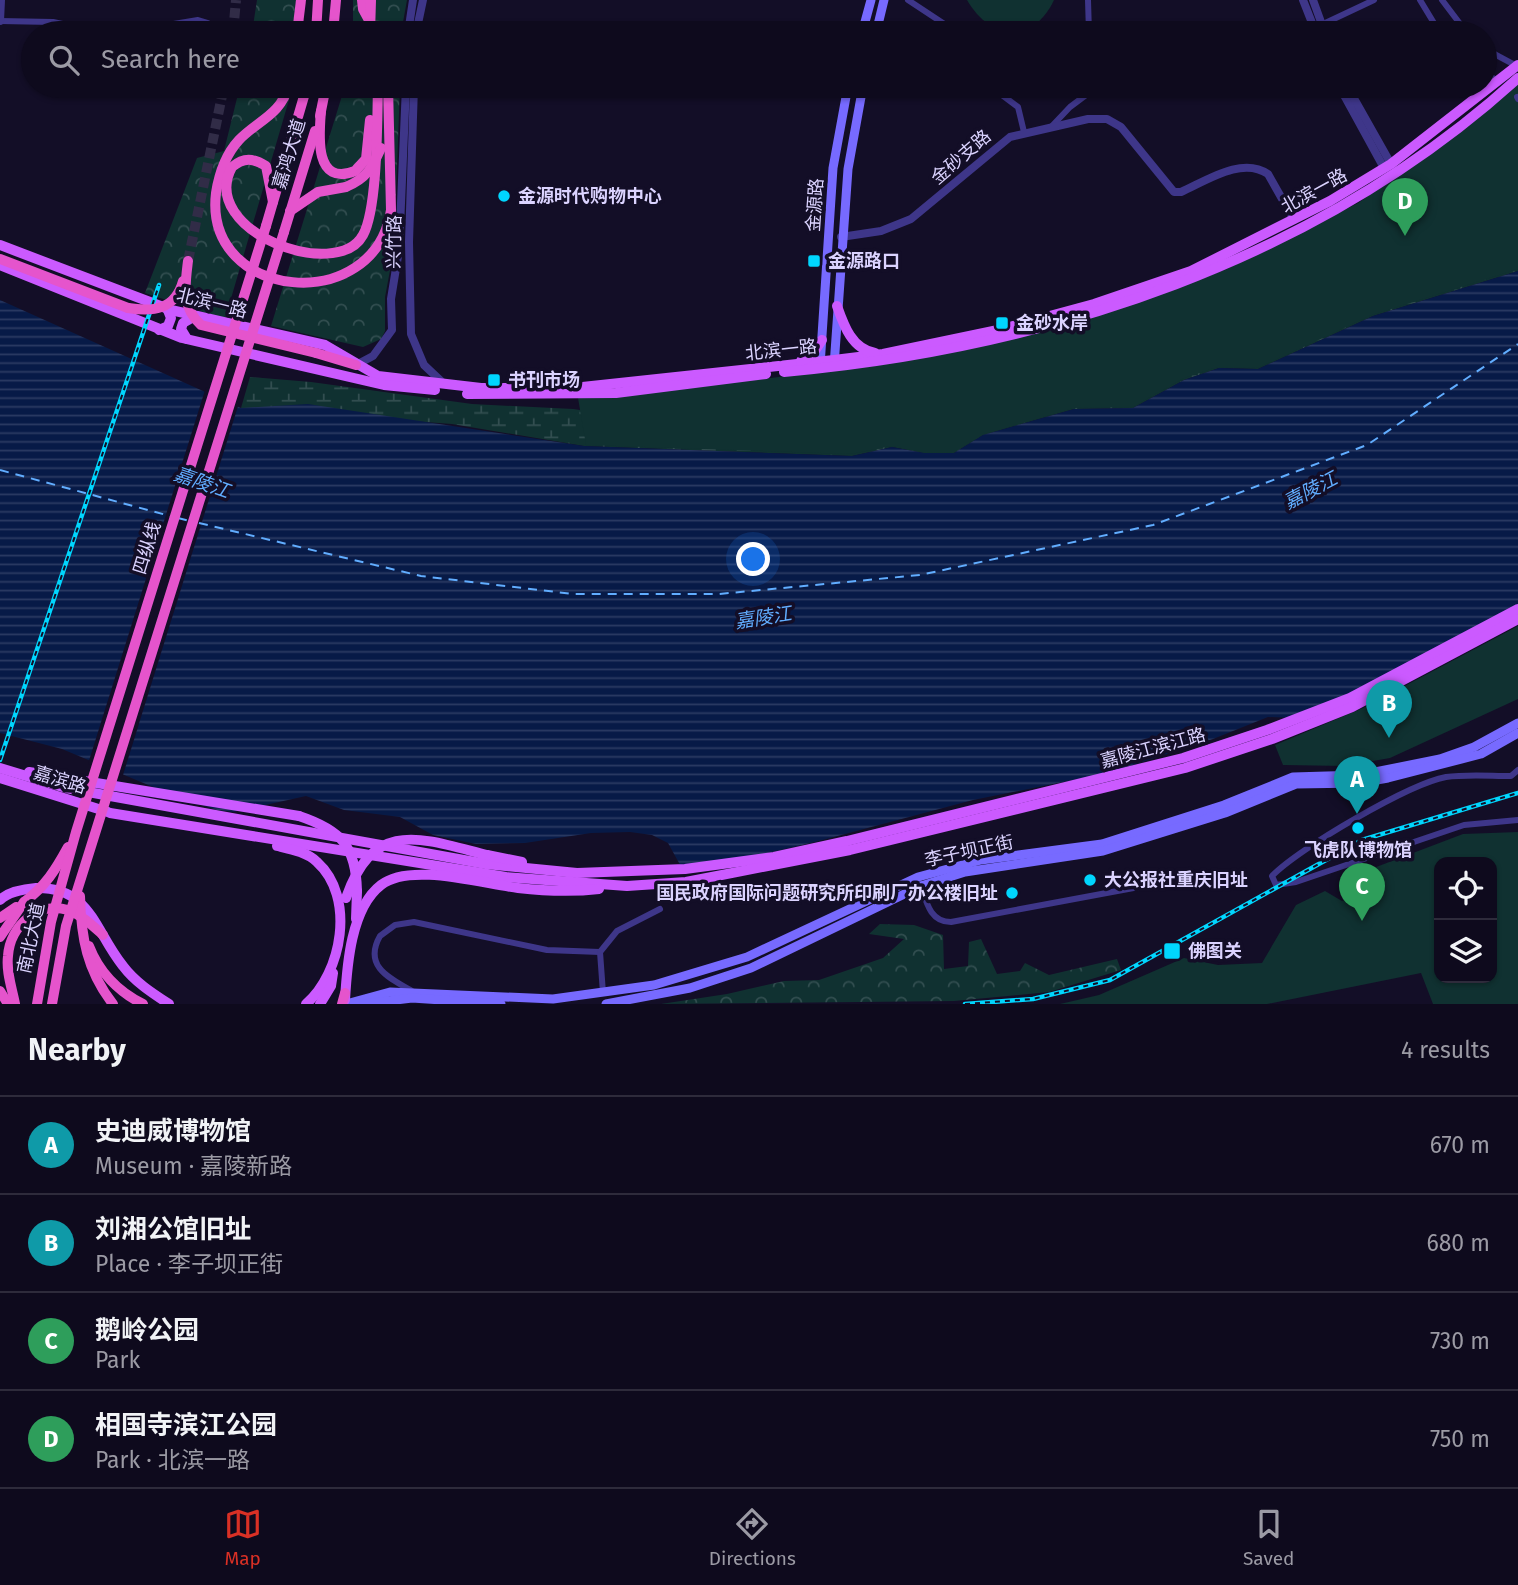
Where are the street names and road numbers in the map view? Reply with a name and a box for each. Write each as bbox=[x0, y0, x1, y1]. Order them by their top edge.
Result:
street label: 嘉鸿大道 bbox=[268, 116, 310, 192]
street label: 金砂支路 bbox=[927, 125, 995, 189]
street label: 北滨一路 bbox=[1277, 164, 1351, 218]
street label: 金源路 bbox=[802, 177, 828, 233]
street label: 兴竹路 bbox=[383, 215, 405, 269]
street label: 北滨一路 bbox=[174, 284, 250, 322]
street label: 北滨一路 bbox=[744, 335, 818, 365]
street label: 四纵线 bbox=[129, 519, 165, 577]
street label: 嘉陵江滨江路 bbox=[1098, 723, 1208, 773]
street label: 嘉滨路 bbox=[31, 762, 89, 798]
street label: 李子坝正街 bbox=[923, 831, 1015, 871]
street label: 南北大道 bbox=[13, 900, 49, 976]

